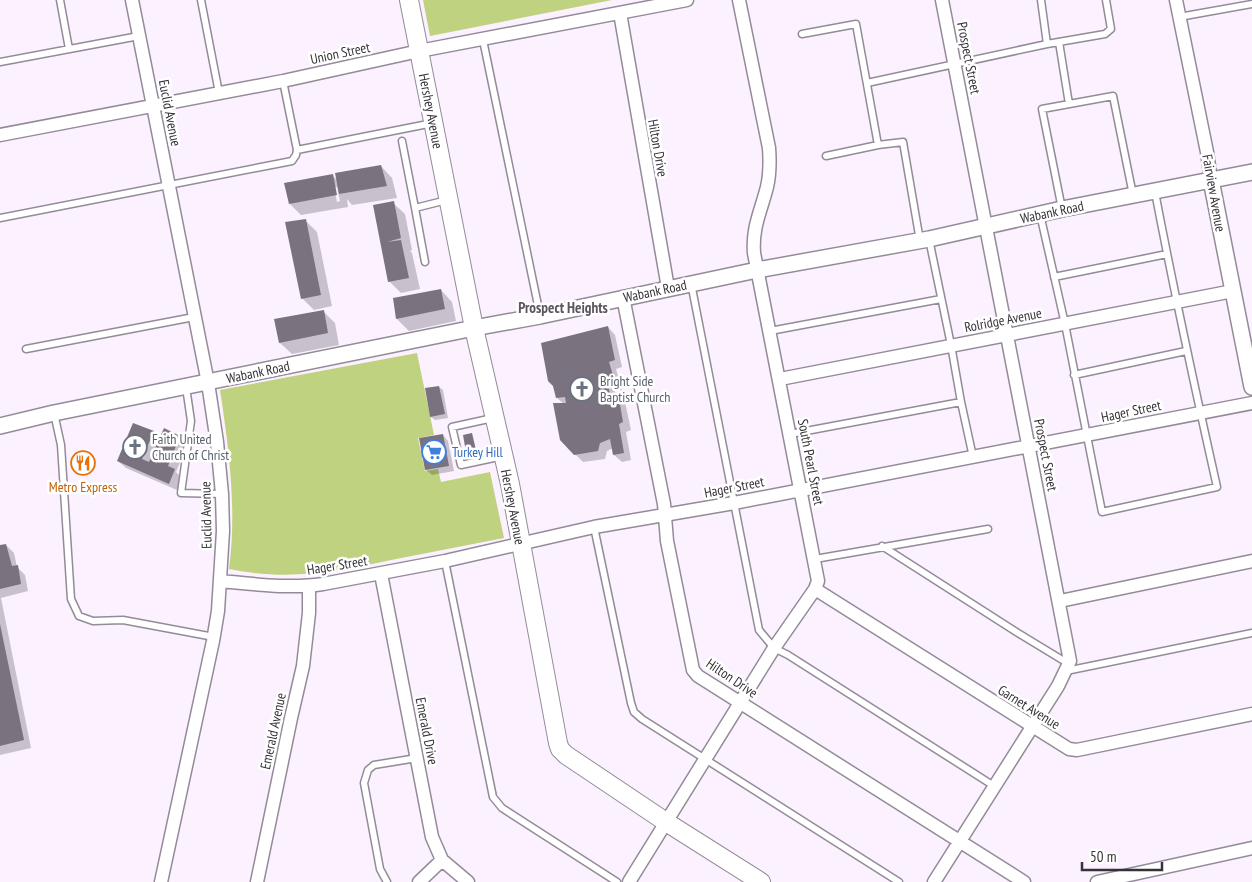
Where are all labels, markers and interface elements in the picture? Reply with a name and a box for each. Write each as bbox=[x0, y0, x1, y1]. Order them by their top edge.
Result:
street label: Prospect Street bbox=[953, 20, 985, 96]
street label: Union Street bbox=[308, 38, 372, 68]
street label: Hershey Avenue bbox=[415, 72, 447, 150]
street label: Euclid Avenue bbox=[155, 78, 185, 148]
street label: Hilton Drive bbox=[644, 118, 672, 178]
street label: Fairview Avenue bbox=[1198, 153, 1230, 233]
street label: Wabank Road bbox=[1019, 197, 1085, 227]
street label: Wabank Road bbox=[622, 276, 688, 306]
district label: Prospect Heights bbox=[518, 298, 608, 317]
street label: Rolridge Avenue bbox=[963, 304, 1043, 336]
street label: Wabank Road bbox=[225, 357, 291, 387]
place label: Bright Side Baptist Church bbox=[600, 372, 670, 406]
church icon: Bright Side Baptist Church bbox=[569, 376, 595, 402]
street label: Hager Street bbox=[1099, 396, 1163, 426]
street label: South Pearl Street bbox=[794, 417, 828, 507]
street label: Prospect Street bbox=[1030, 417, 1062, 493]
place label: Faith United Church of Christ bbox=[152, 430, 229, 464]
church icon: Faith United Church of Christ bbox=[122, 434, 148, 460]
supermarket icon: Turkey Hill bbox=[421, 439, 447, 465]
place label: Turkey Hill bbox=[452, 443, 503, 461]
restaurant icon: Metro Express bbox=[70, 450, 96, 476]
street label: Hershey Avenue bbox=[497, 468, 529, 546]
street label: Hager Street bbox=[702, 472, 766, 502]
place label: Metro Express bbox=[49, 478, 117, 496]
street label: Euclid Avenue bbox=[196, 481, 216, 549]
street label: Hager Street bbox=[306, 551, 369, 579]
street label: Hilton Drive bbox=[703, 654, 761, 702]
street label: Garnet Avenue bbox=[995, 681, 1064, 733]
street label: Emerald Avenue bbox=[256, 691, 290, 771]
street label: Emerald Drive bbox=[412, 696, 442, 766]
scale bar bbox=[1082, 840, 1162, 872]
text: 50 m bbox=[1090, 847, 1116, 866]

